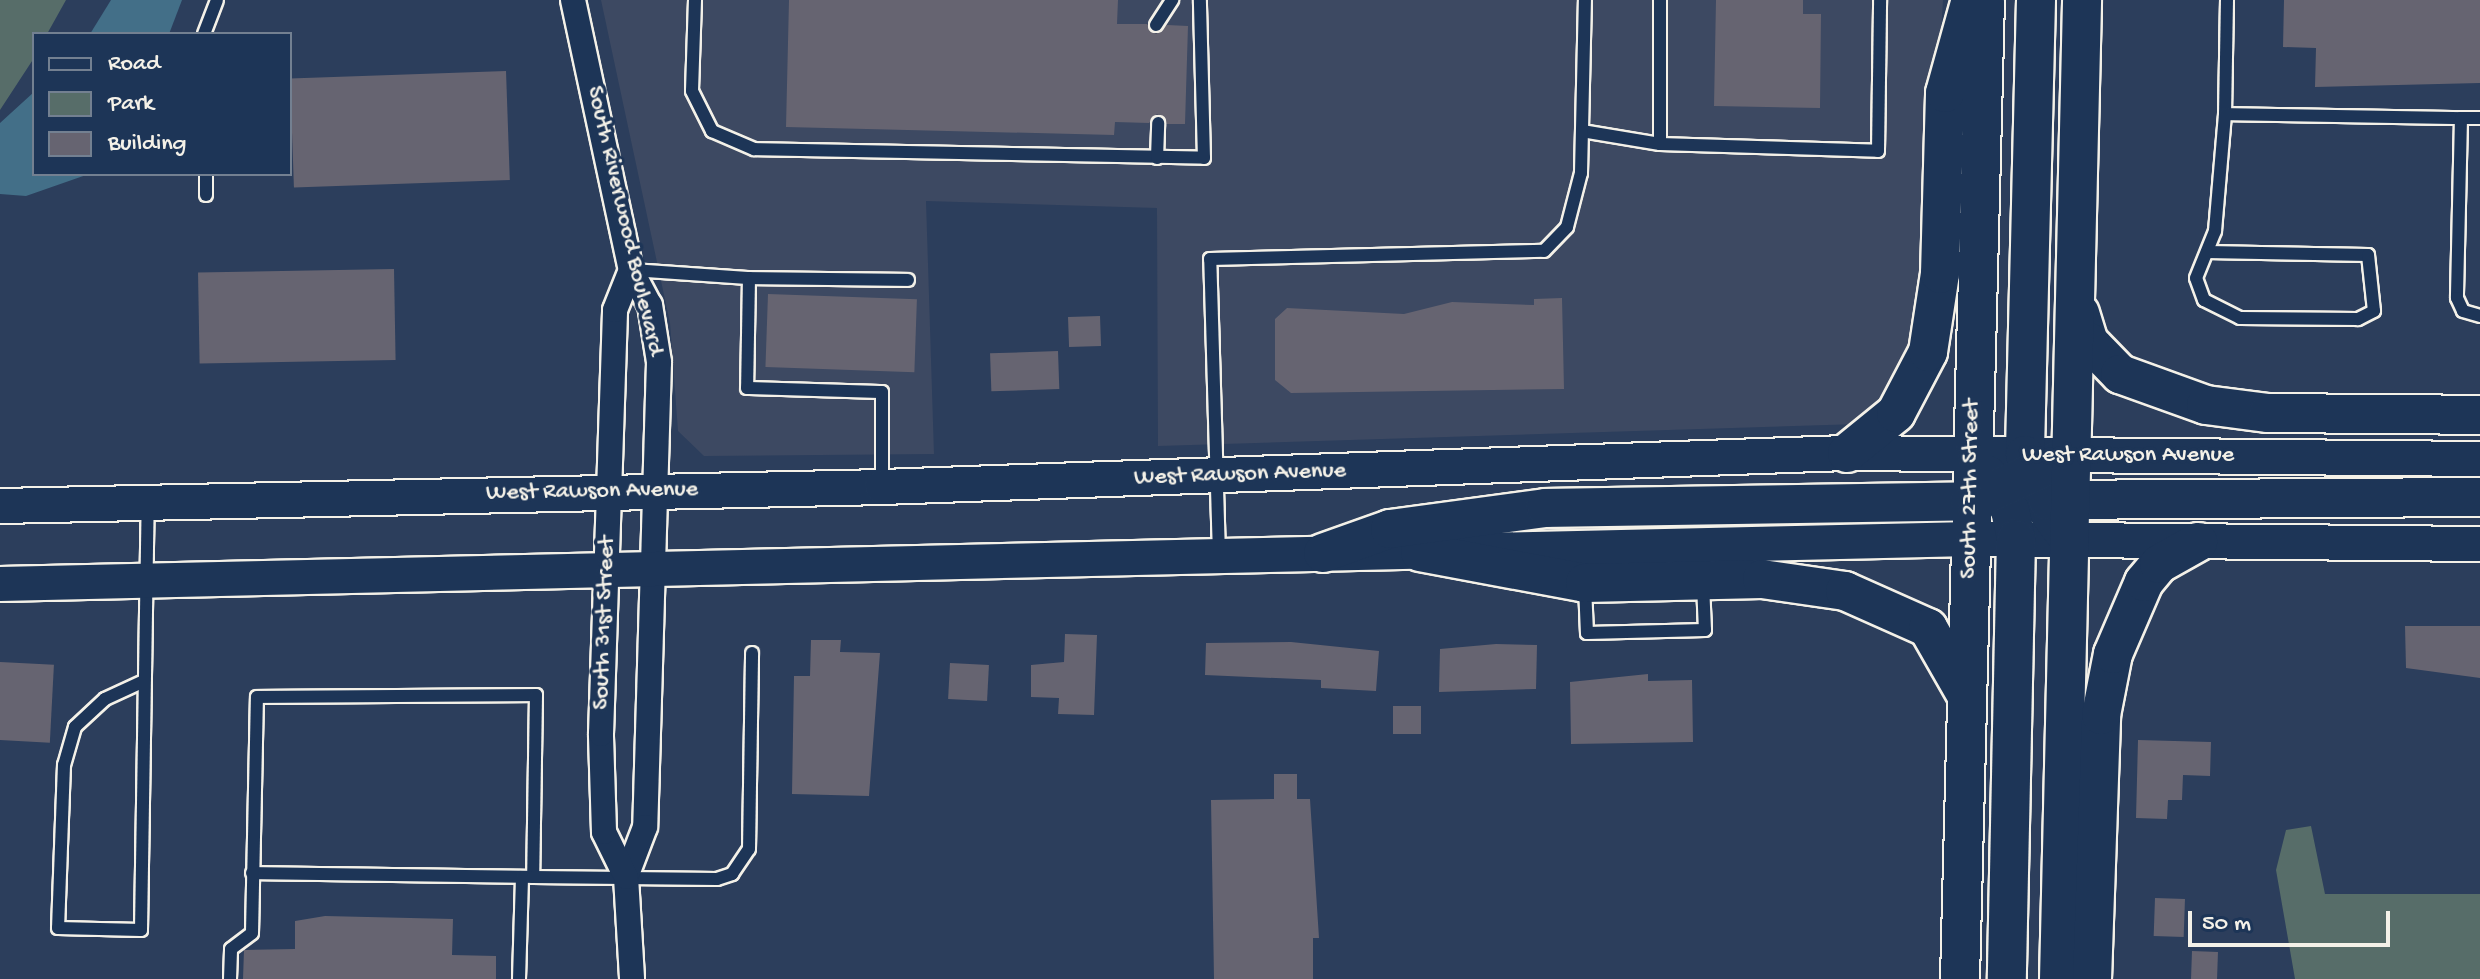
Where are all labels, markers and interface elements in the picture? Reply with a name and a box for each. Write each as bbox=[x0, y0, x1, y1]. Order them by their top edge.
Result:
legend bbox=[32, 32, 292, 176]
text: Road bbox=[108, 50, 160, 79]
street label: South Riverwood Boulevard bbox=[579, 83, 669, 359]
text: Park bbox=[108, 90, 154, 119]
text: Building bbox=[108, 130, 186, 159]
street label: South 27th Street bbox=[1955, 399, 1987, 579]
street label: West Rawson Avenue bbox=[2022, 442, 2234, 470]
street label: West Rawson Avenue bbox=[1133, 457, 1347, 493]
street label: West Rawson Avenue bbox=[486, 476, 698, 508]
street label: South 31st Street bbox=[588, 536, 622, 710]
scale bar bbox=[2192, 895, 2394, 945]
text: 50 m bbox=[2202, 910, 2251, 939]

